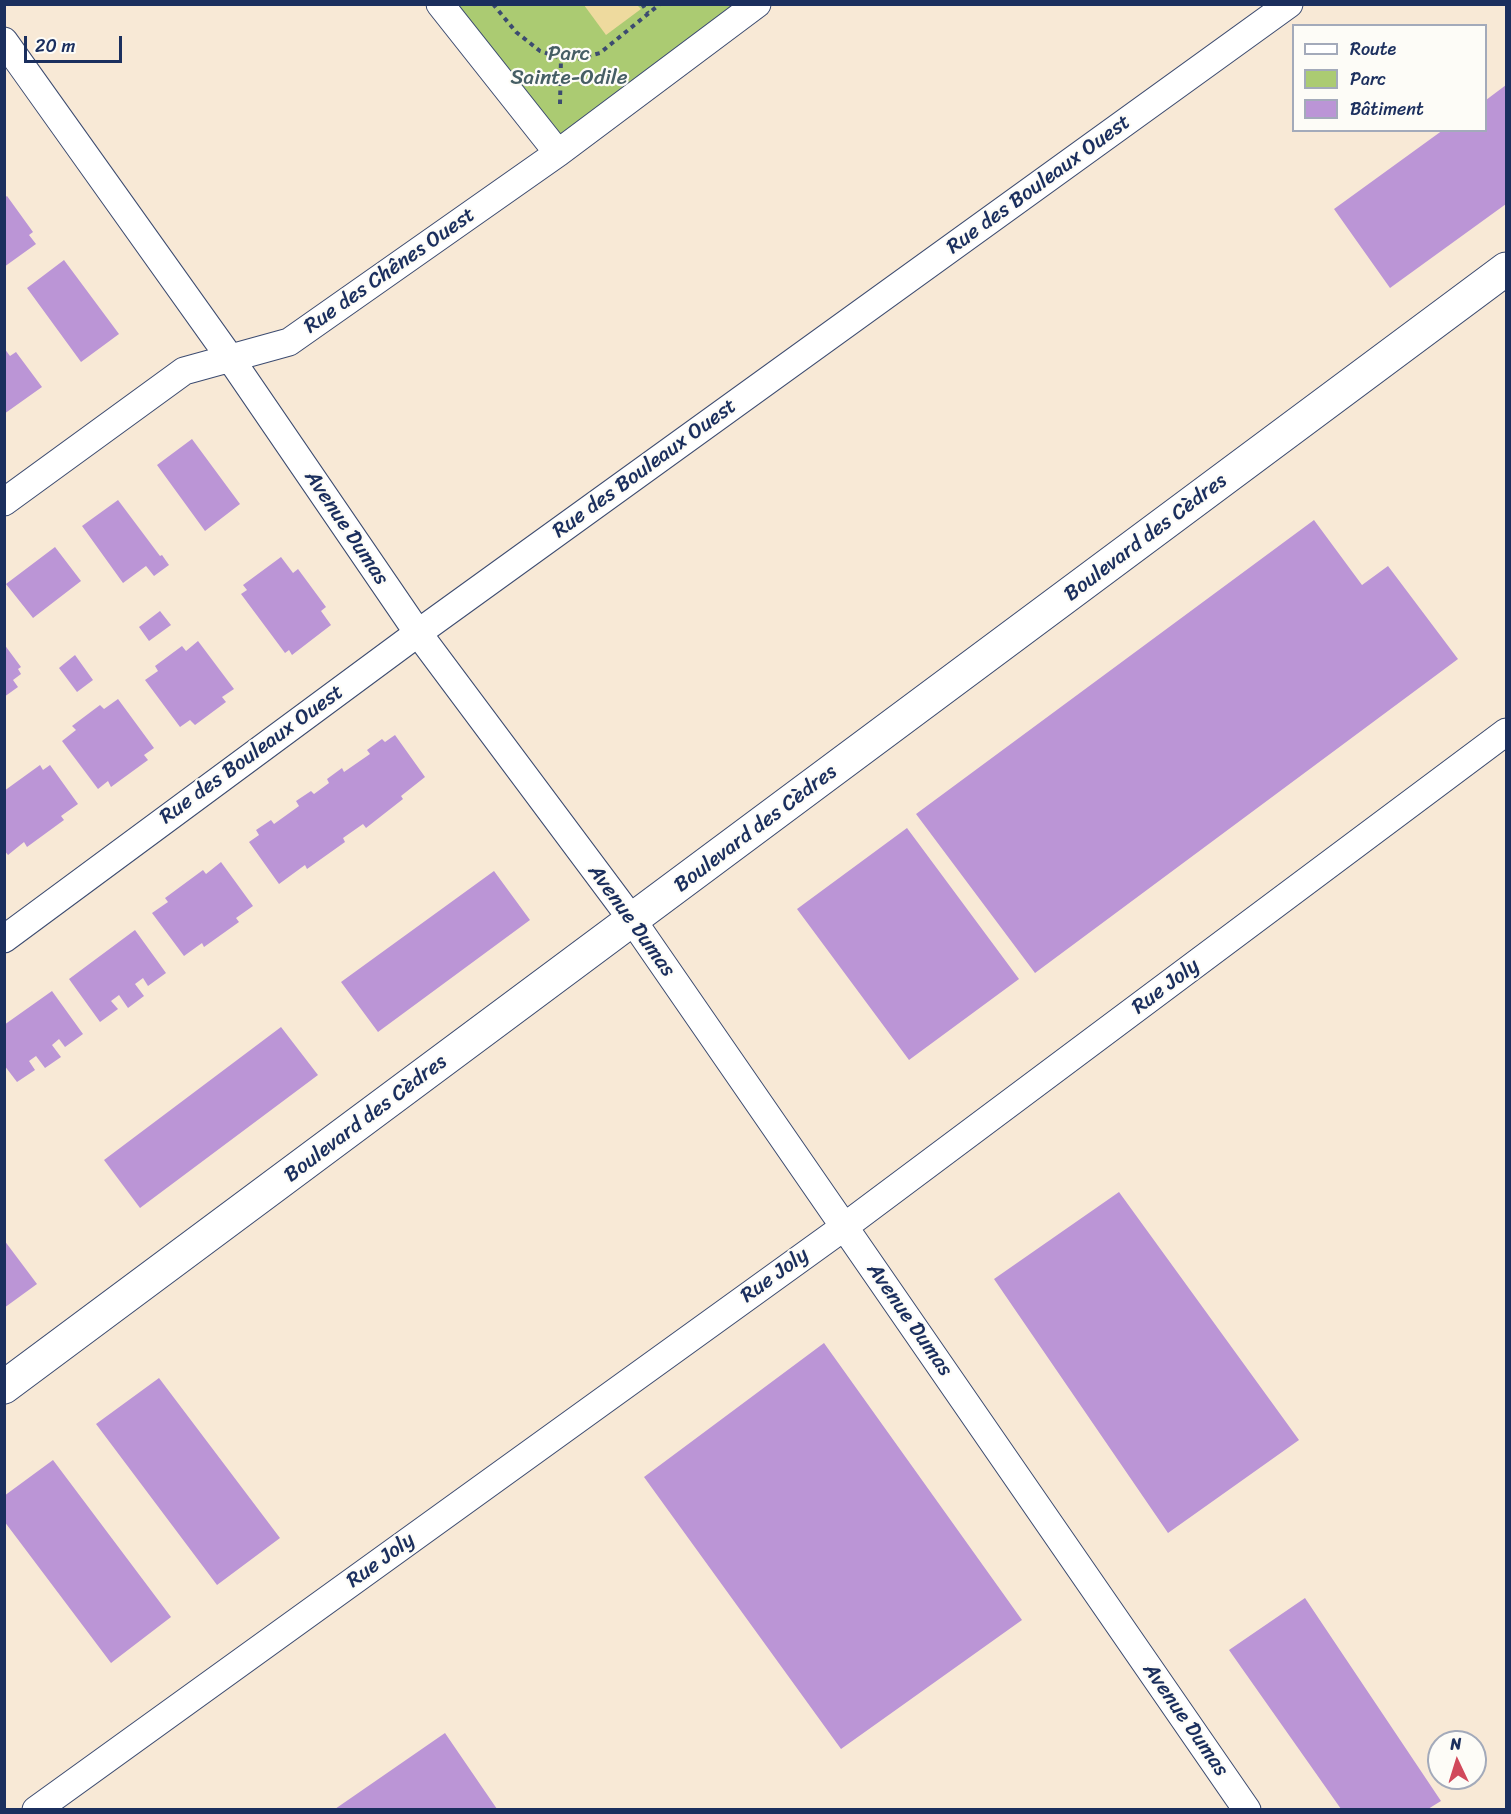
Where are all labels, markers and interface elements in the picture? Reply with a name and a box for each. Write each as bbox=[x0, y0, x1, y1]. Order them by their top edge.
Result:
scale bar bbox=[27, 24, 124, 62]
legend bbox=[1292, 24, 1487, 132]
text: 20 m bbox=[35, 30, 75, 62]
text: Route bbox=[1350, 33, 1396, 65]
park label: Parc Sainte-Odile bbox=[510, 42, 628, 92]
text: Parc bbox=[1350, 63, 1386, 95]
text: Bâtiment bbox=[1350, 93, 1424, 125]
street label: Rue des Bouleaux Ouest bbox=[942, 110, 1136, 260]
street label: Rue des Chênes Ouest bbox=[300, 203, 480, 339]
street label: Rue des Bouleaux Ouest bbox=[548, 394, 742, 544]
street label: Avenue Dumas bbox=[298, 466, 394, 590]
street label: Boulevard des Cèdres bbox=[1060, 469, 1232, 607]
street label: Rue des Bouleaux Ouest bbox=[155, 680, 349, 830]
street label: Boulevard des Cèdres bbox=[670, 760, 842, 898]
street label: Avenue Dumas bbox=[582, 860, 680, 982]
street label: Rue Joly bbox=[1127, 954, 1205, 1020]
street label: Boulevard des Cèdres bbox=[280, 1050, 452, 1188]
street label: Rue Joly bbox=[736, 1243, 814, 1309]
street label: Avenue Dumas bbox=[861, 1258, 957, 1382]
street label: Rue Joly bbox=[342, 1528, 420, 1594]
street label: Avenue Dumas bbox=[1137, 1658, 1233, 1782]
text: N bbox=[1449, 1729, 1462, 1758]
north arrow bbox=[1427, 1730, 1487, 1790]

